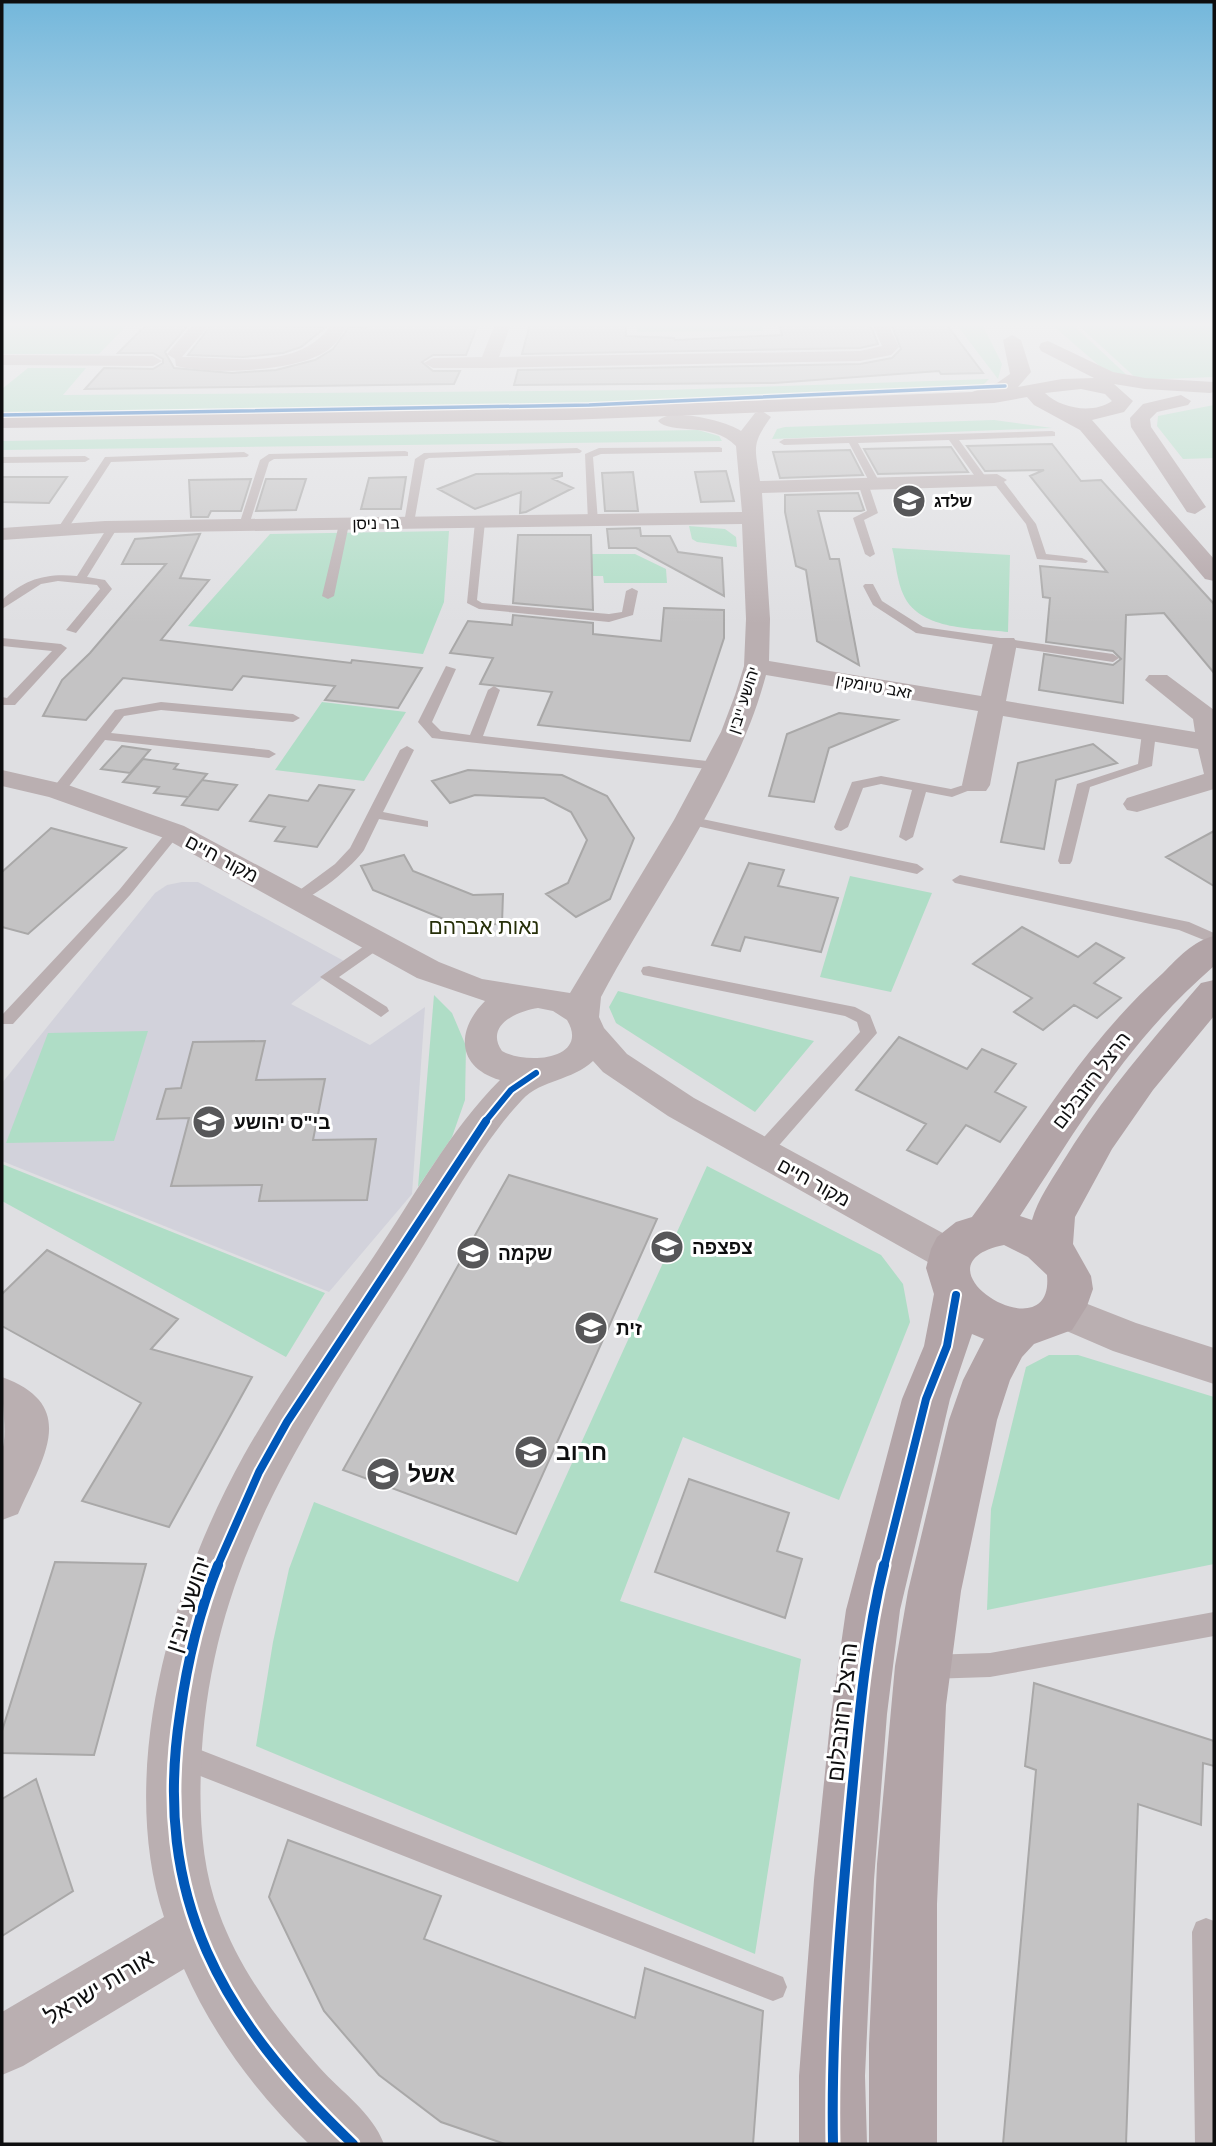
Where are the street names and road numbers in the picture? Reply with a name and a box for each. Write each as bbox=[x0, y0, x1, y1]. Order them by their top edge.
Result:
street label: בר ניסן bbox=[352, 515, 400, 532]
street label: יהושע ייבין bbox=[725, 665, 762, 736]
street label: זאב טיומקין bbox=[835, 671, 913, 702]
street label: מקור חיים bbox=[182, 831, 262, 886]
street label: הרצל רוזנבלום bbox=[1048, 1028, 1135, 1133]
street label: מקור חיים bbox=[774, 1154, 854, 1211]
street label: יהושע ייבין bbox=[160, 1553, 216, 1655]
street label: הרצל רוזנבלום bbox=[822, 1641, 862, 1783]
street label: אורות ישראל bbox=[40, 1944, 159, 2030]

